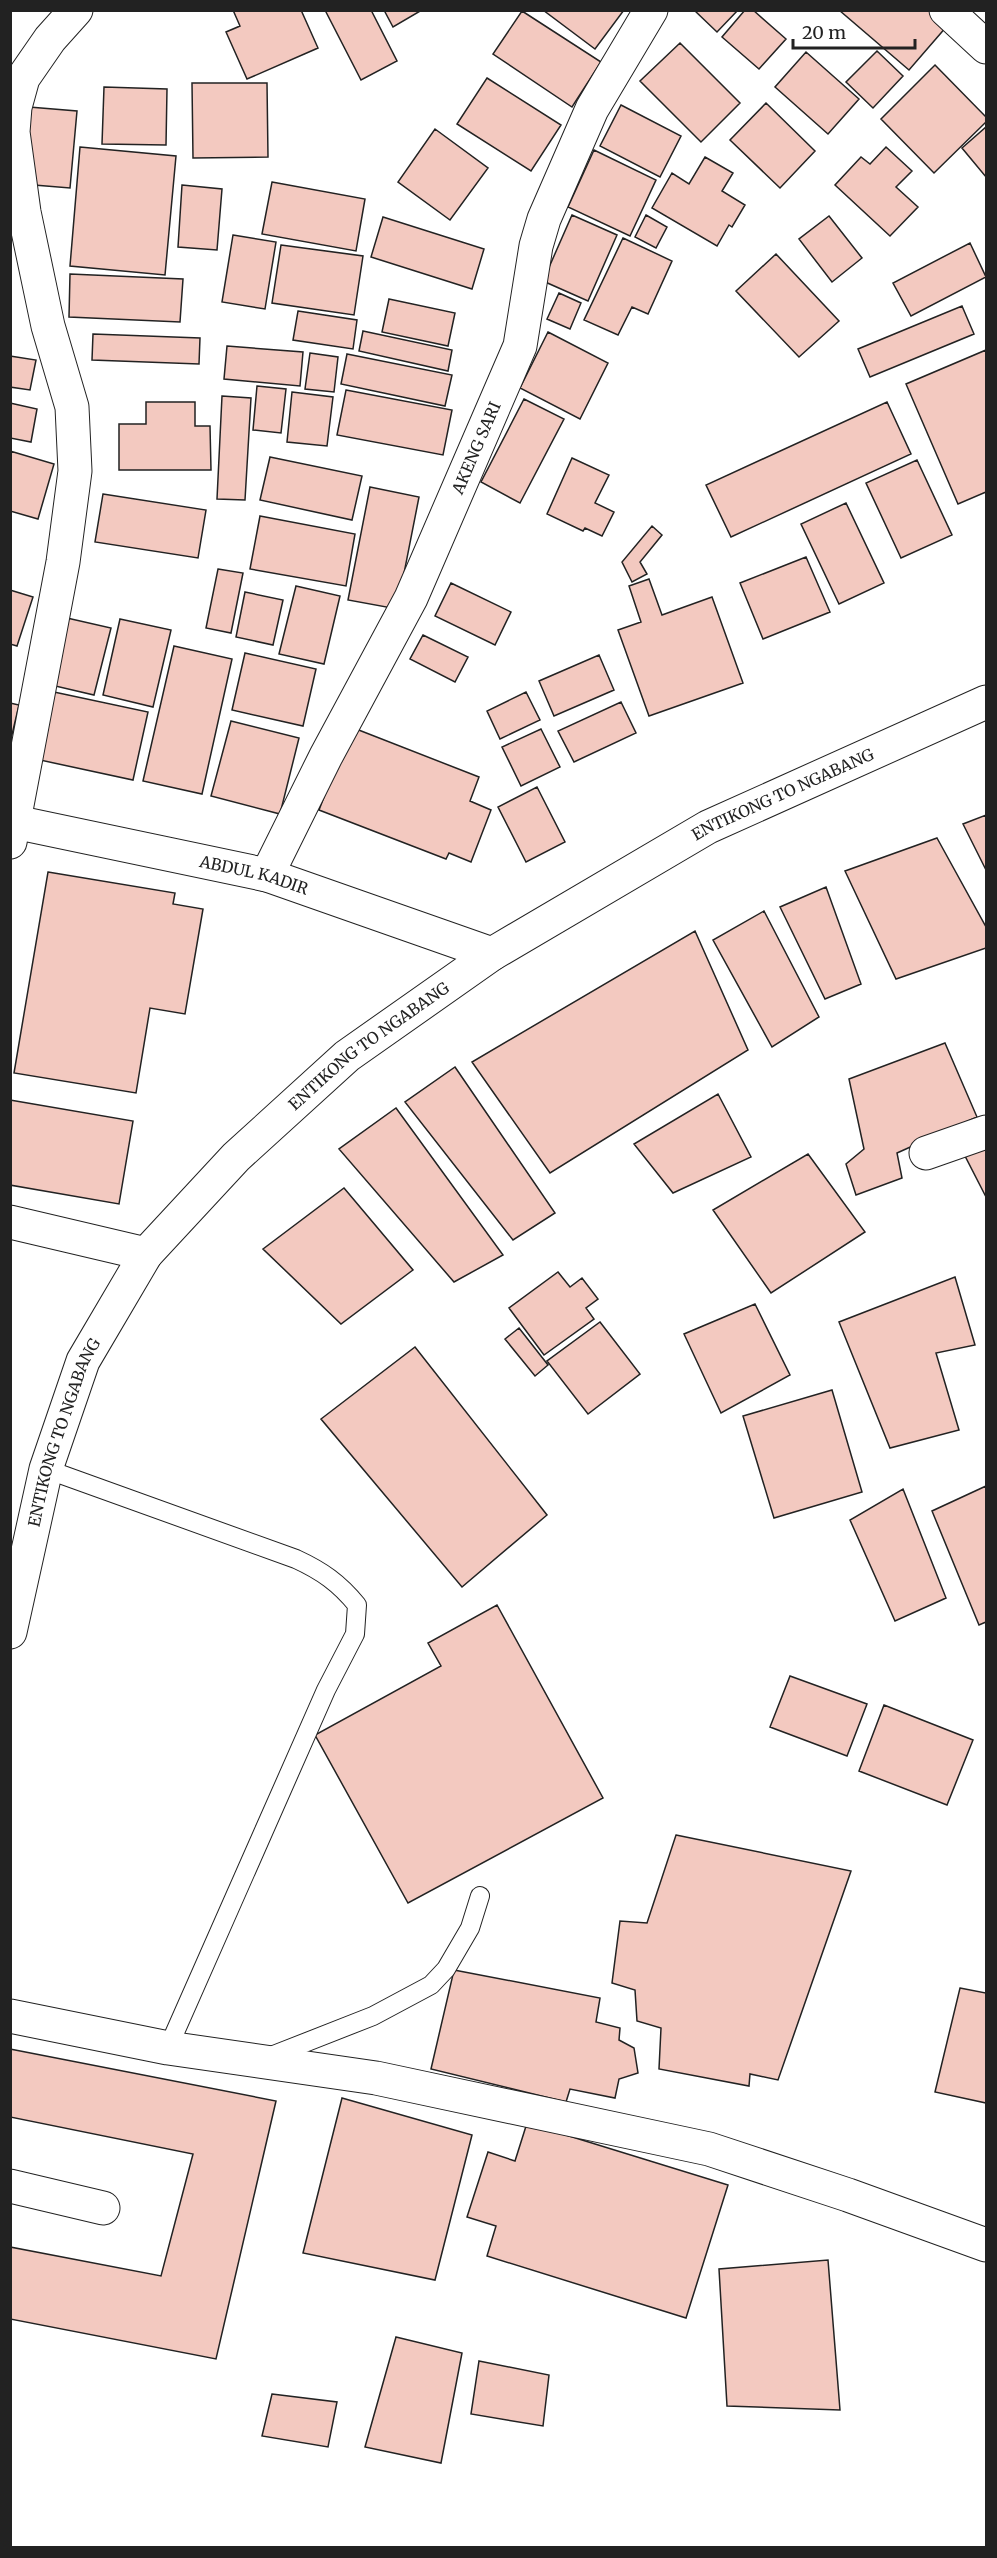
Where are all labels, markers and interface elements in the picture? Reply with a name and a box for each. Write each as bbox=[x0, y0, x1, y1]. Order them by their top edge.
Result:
scale bar bbox=[793, 12, 914, 50]
text: 20 m bbox=[802, 21, 846, 44]
street label: AKENG SARI bbox=[447, 398, 505, 498]
street label: ENTIKONG TO NGABANG bbox=[688, 744, 877, 845]
street label: ABDUL KADIR bbox=[197, 851, 312, 899]
street label: ENTIKONG TO NGABANG bbox=[284, 977, 453, 1114]
street label: ENTIKONG TO NGABANG bbox=[24, 1334, 104, 1529]

